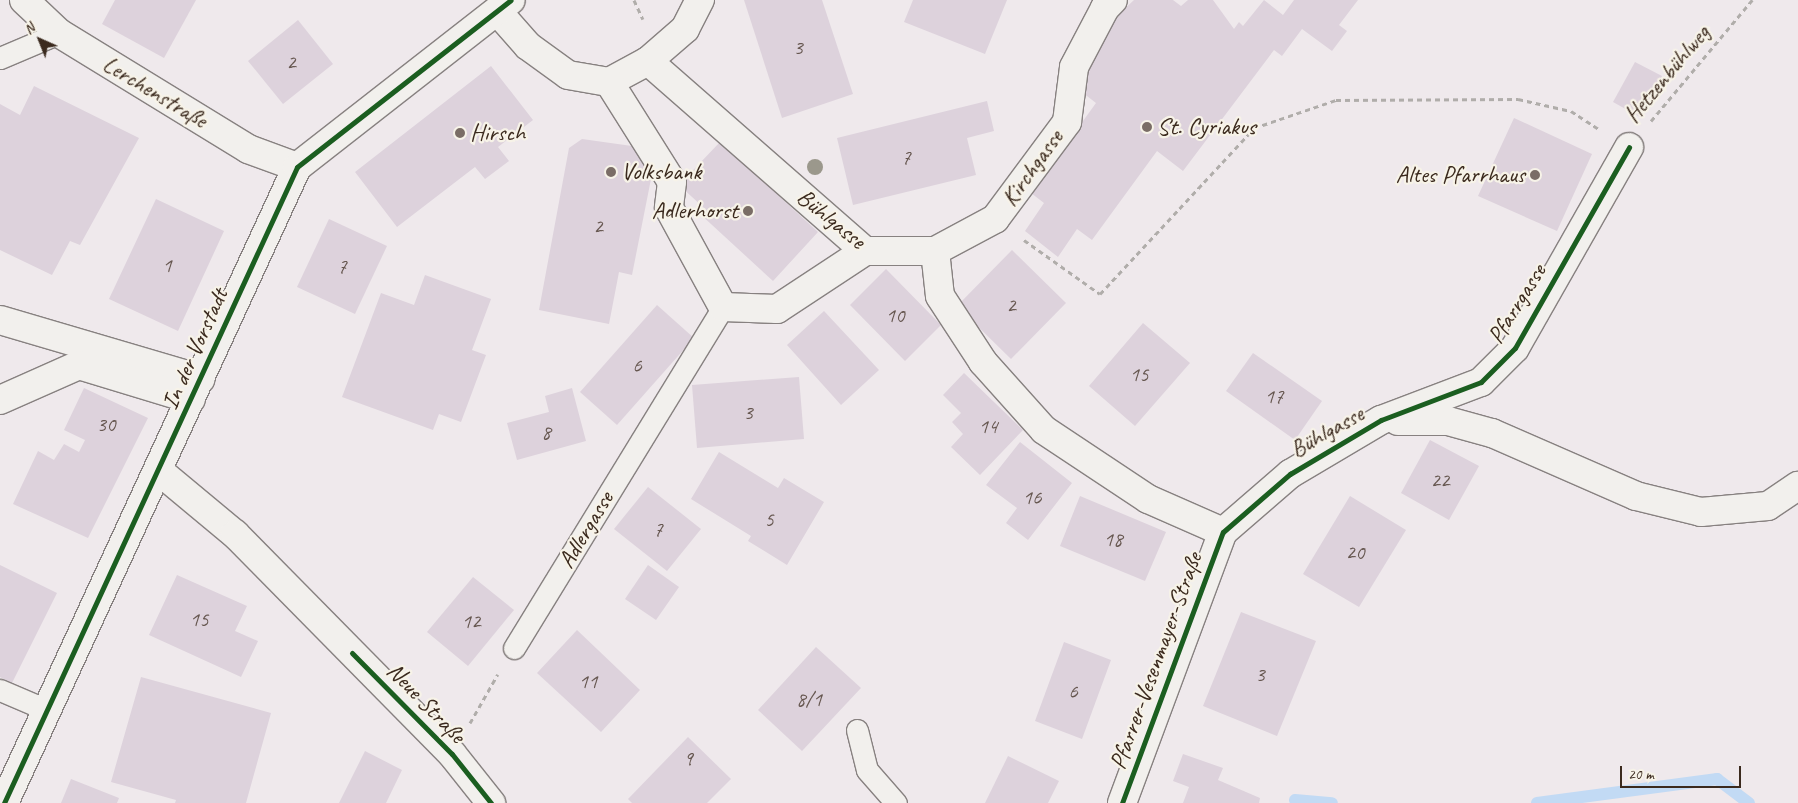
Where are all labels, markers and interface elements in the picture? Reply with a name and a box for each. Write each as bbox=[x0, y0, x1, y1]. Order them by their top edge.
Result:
north arrow bbox=[15, 15, 65, 65]
street label: Hetzenbühlweg bbox=[1618, 19, 1716, 129]
text: N bbox=[20, 20, 38, 38]
house number: 3 bbox=[793, 34, 803, 60]
house number: 2 bbox=[286, 49, 296, 75]
street label: Lerchenstraße bbox=[98, 50, 212, 134]
place label: St. Cyriakus bbox=[1157, 113, 1256, 141]
place label: Hirsch bbox=[470, 119, 525, 147]
marker: St. Cyriakus bbox=[1141, 121, 1153, 133]
street label: Kirchgasse bbox=[995, 124, 1069, 212]
marker: Hirsch bbox=[454, 127, 466, 139]
house number: 7 bbox=[901, 144, 911, 170]
place label: Volksbank bbox=[621, 158, 701, 186]
place label: Altes Pfarrhaus bbox=[1395, 161, 1525, 189]
marker: Volksbank bbox=[605, 166, 617, 178]
marker: Altes Pfarrhaus bbox=[1529, 169, 1541, 181]
street label: Bühlgasse bbox=[791, 183, 871, 255]
place label: Adlerhorst bbox=[652, 197, 738, 225]
marker: Adlerhorst bbox=[742, 205, 754, 217]
house number: 2 bbox=[593, 213, 603, 239]
house number: 1 bbox=[162, 252, 172, 278]
house number: 7 bbox=[337, 253, 347, 279]
street label: Pfarrgasse bbox=[1481, 259, 1553, 349]
street label: In der Vorstadt bbox=[156, 284, 234, 414]
house number: 2 bbox=[1006, 292, 1016, 318]
house number: 10 bbox=[886, 302, 904, 328]
house number: 6 bbox=[632, 352, 642, 378]
house number: 15 bbox=[1130, 361, 1148, 387]
house number: 17 bbox=[1265, 383, 1283, 409]
house number: 3 bbox=[743, 399, 753, 425]
street label: Bühlgasse bbox=[1285, 400, 1369, 464]
house number: 30 bbox=[97, 411, 115, 437]
house number: 14 bbox=[979, 413, 997, 439]
house number: 8 bbox=[541, 419, 551, 445]
house number: 22 bbox=[1431, 467, 1449, 493]
house number: 16 bbox=[1023, 484, 1041, 510]
street label: Adlergasse bbox=[552, 486, 620, 574]
house number: 5 bbox=[764, 506, 774, 532]
house number: 7 bbox=[653, 516, 663, 542]
house number: 18 bbox=[1104, 526, 1122, 552]
house number: 20 bbox=[1346, 539, 1364, 565]
street label: Pfarrer-Vesenmayer-Straße bbox=[1103, 549, 1209, 773]
house number: 15 bbox=[190, 606, 208, 632]
house number: 12 bbox=[462, 608, 480, 634]
street label: Neue Straße bbox=[380, 657, 472, 749]
house number: 3 bbox=[1255, 661, 1265, 687]
house number: 11 bbox=[579, 668, 597, 694]
house number: 6 bbox=[1068, 678, 1078, 704]
house number: 8/1 bbox=[796, 686, 822, 712]
house number: 9 bbox=[683, 745, 693, 771]
scale bar bbox=[1623, 756, 1744, 788]
text: 20 m bbox=[1628, 765, 1654, 784]

